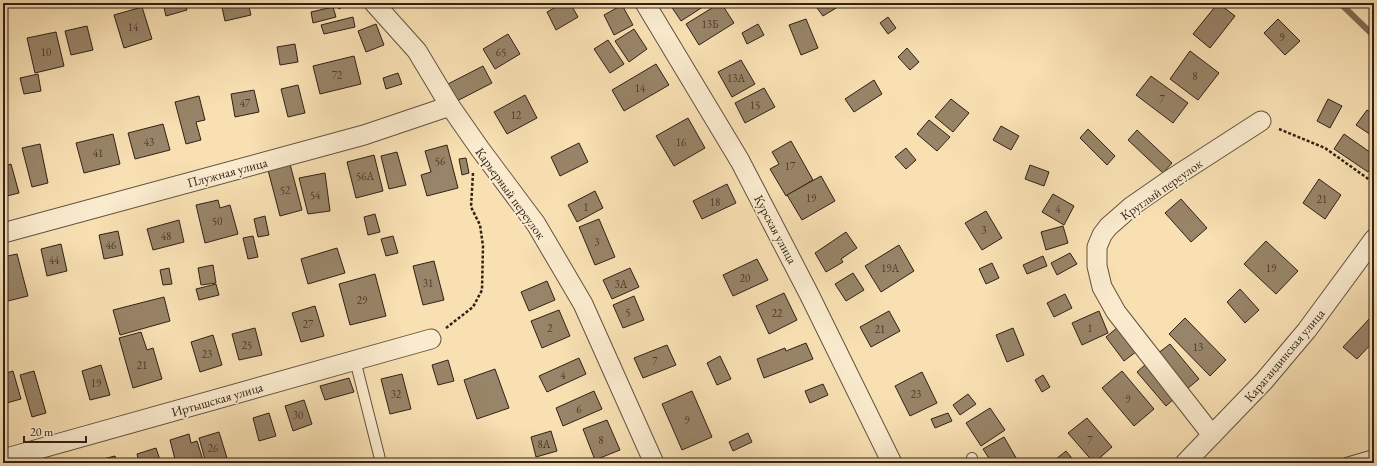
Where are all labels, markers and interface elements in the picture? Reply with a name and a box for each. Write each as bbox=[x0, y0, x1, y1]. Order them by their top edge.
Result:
house number: 13Б bbox=[701, 17, 719, 31]
house number: 14 bbox=[128, 20, 139, 34]
house number: 9 bbox=[1279, 30, 1285, 44]
house number: 10 bbox=[41, 45, 51, 59]
house number: 65 bbox=[496, 45, 506, 59]
house number: 72 bbox=[332, 68, 343, 82]
house number: 8 bbox=[1192, 69, 1198, 83]
house number: 13А bbox=[727, 71, 745, 85]
house number: 14 bbox=[635, 81, 646, 95]
house number: 7 bbox=[1159, 92, 1165, 106]
house number: 47 bbox=[240, 96, 251, 110]
house number: 15 bbox=[750, 98, 760, 112]
house number: 12 bbox=[511, 108, 522, 122]
house number: 43 bbox=[144, 135, 154, 149]
house number: 16 bbox=[676, 135, 687, 149]
street label: Карьерный переулок bbox=[472, 144, 550, 243]
house number: 41 bbox=[93, 146, 103, 160]
street label: Плужная улица bbox=[185, 153, 270, 191]
house number: 56 bbox=[435, 154, 446, 168]
street label: Круглый переулок bbox=[1117, 154, 1206, 224]
house number: 17 bbox=[785, 159, 796, 173]
house number: 56А bbox=[356, 169, 374, 183]
house number: 52 bbox=[280, 183, 291, 197]
house number: 54 bbox=[310, 188, 321, 202]
house number: 19 bbox=[806, 191, 817, 205]
street label: Курская улица bbox=[750, 192, 801, 267]
house number: 21 bbox=[1317, 192, 1327, 206]
house number: 18 bbox=[710, 195, 720, 209]
house number: 1 bbox=[583, 200, 589, 214]
house number: 4 bbox=[1055, 202, 1061, 216]
house number: 50 bbox=[212, 214, 222, 228]
house number: 3 bbox=[981, 223, 987, 237]
house number: 48 bbox=[161, 229, 171, 243]
house number: 3 bbox=[594, 235, 600, 249]
house number: 46 bbox=[106, 238, 117, 252]
house number: 44 bbox=[49, 253, 60, 267]
house number: 19А bbox=[881, 261, 899, 275]
house number: 19 bbox=[1266, 261, 1277, 275]
house number: 20 bbox=[740, 271, 750, 285]
house number: 31 bbox=[423, 276, 433, 290]
house number: 3А bbox=[615, 277, 628, 291]
house number: 29 bbox=[357, 293, 368, 307]
house number: 5 bbox=[625, 305, 631, 319]
street label: Карагандинская улица bbox=[1240, 305, 1329, 405]
house number: 22 bbox=[772, 306, 783, 320]
house number: 27 bbox=[303, 317, 314, 331]
house number: 2 bbox=[547, 321, 553, 335]
house number: 1 bbox=[1087, 321, 1093, 335]
house number: 21 bbox=[875, 322, 885, 336]
house number: 25 bbox=[242, 338, 252, 352]
house number: 13 bbox=[1193, 340, 1203, 354]
house number: 23 bbox=[202, 347, 212, 361]
house number: 7 bbox=[652, 354, 658, 368]
house number: 21 bbox=[137, 358, 147, 372]
house number: 4 bbox=[560, 368, 566, 382]
house number: 19 bbox=[91, 376, 102, 390]
street label: Иртышская улица bbox=[169, 378, 266, 421]
house number: 32 bbox=[391, 387, 402, 401]
house number: 23 bbox=[911, 387, 921, 401]
house number: 9 bbox=[1125, 392, 1131, 406]
house number: 6 bbox=[576, 402, 582, 416]
house number: 30 bbox=[293, 408, 303, 422]
house number: 9 bbox=[684, 413, 690, 427]
scale bar bbox=[24, 418, 86, 444]
text: 20 m bbox=[30, 424, 54, 440]
house number: 8 bbox=[598, 433, 604, 447]
house number: 7 bbox=[1087, 433, 1093, 447]
house number: 8А bbox=[538, 437, 551, 451]
house number: 26 bbox=[208, 441, 219, 455]

